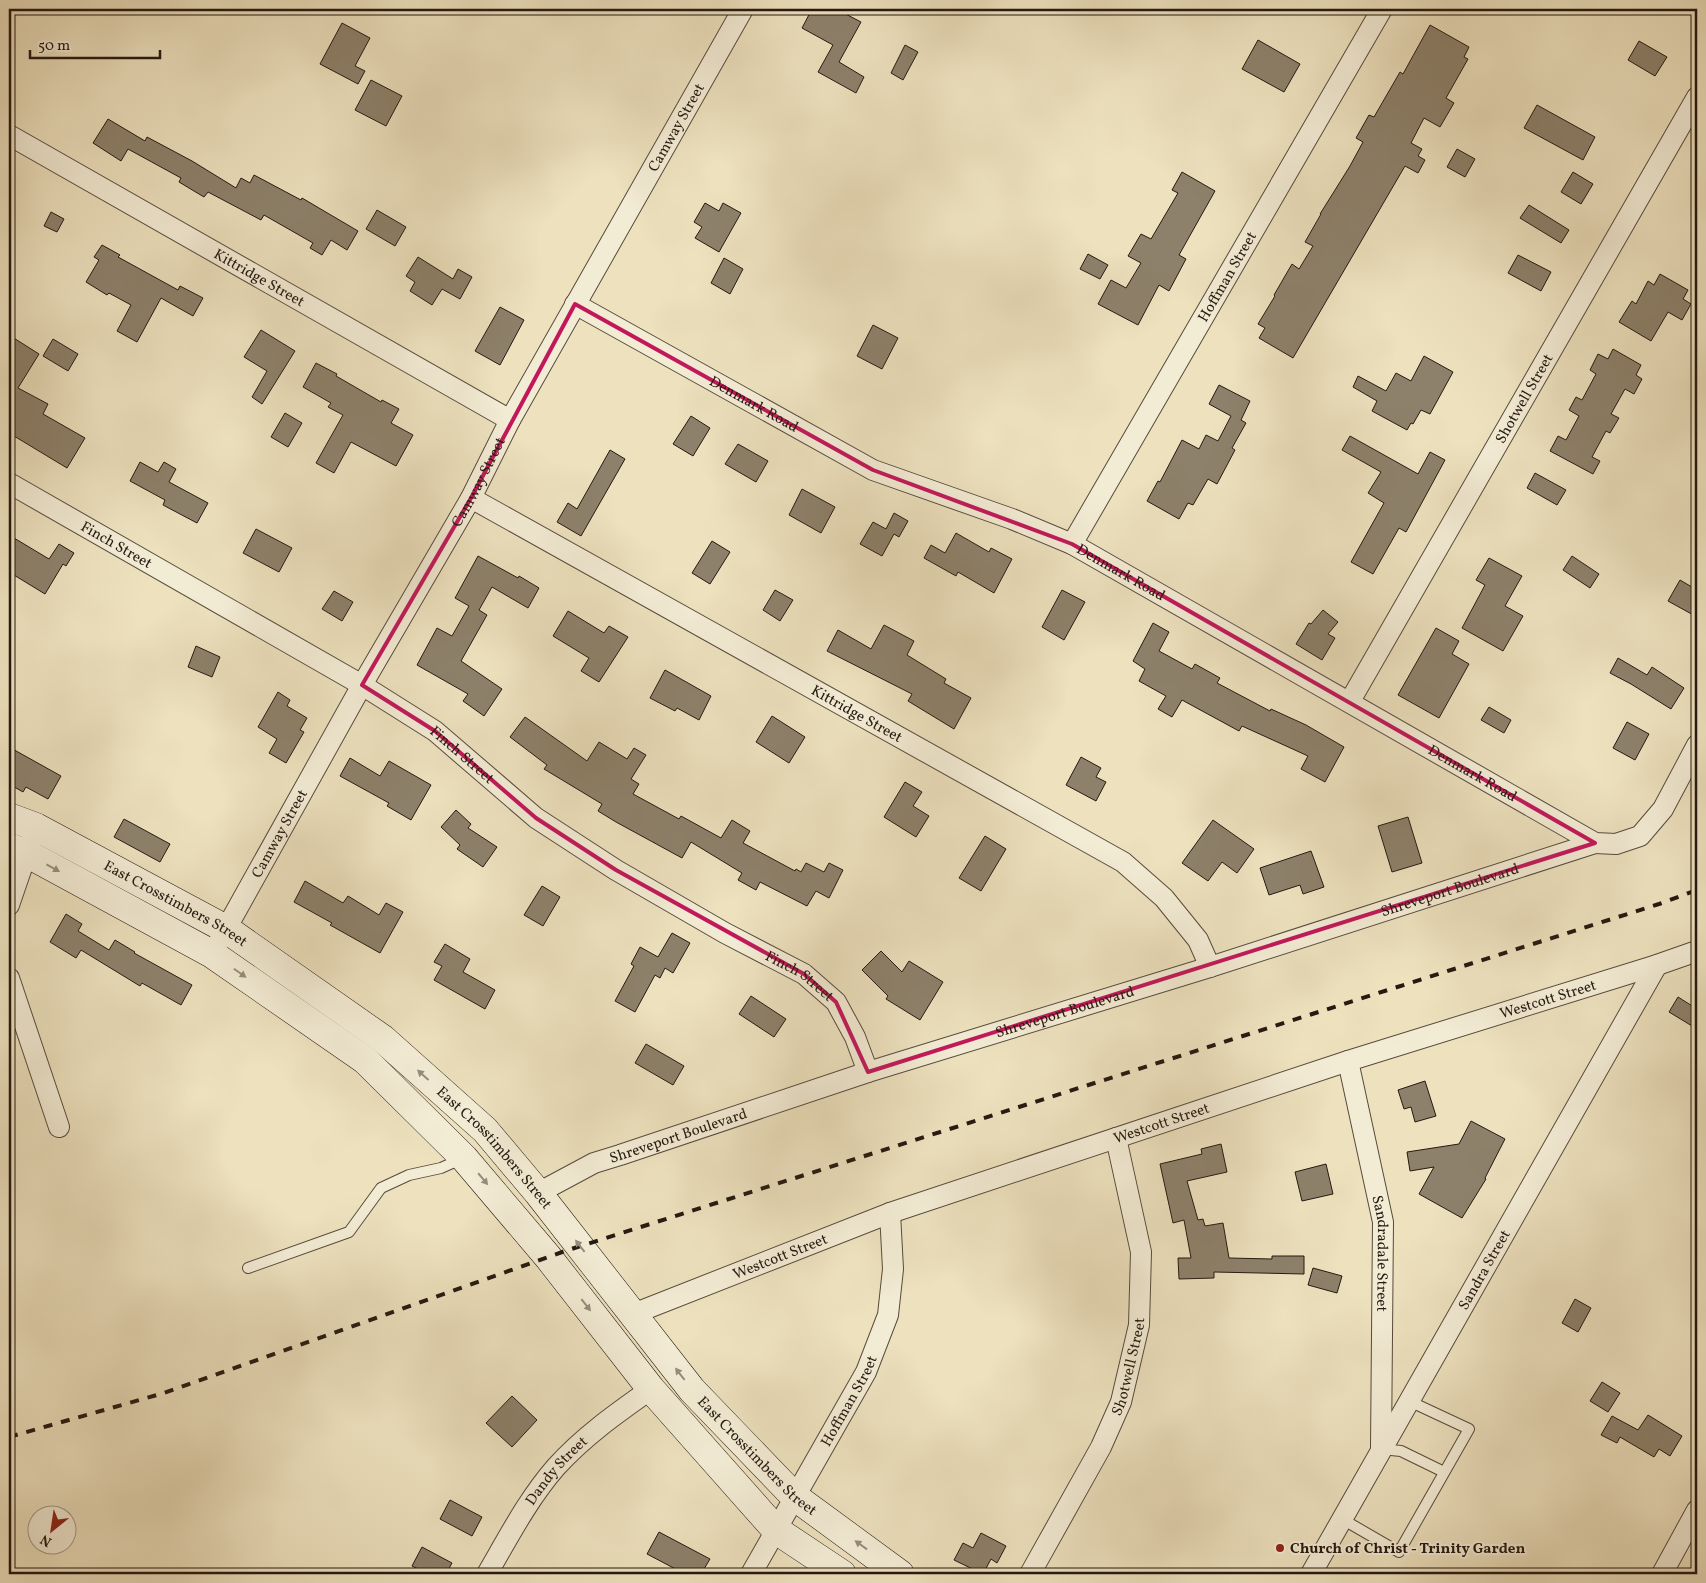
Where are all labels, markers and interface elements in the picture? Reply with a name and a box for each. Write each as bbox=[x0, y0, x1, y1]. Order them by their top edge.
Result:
scale bar bbox=[30, 28, 160, 60]
text: 50 m bbox=[38, 36, 70, 57]
street label: Camway Street bbox=[644, 80, 711, 176]
street label: Hoffman Street bbox=[1194, 228, 1263, 327]
street label: Kittridge Street bbox=[209, 244, 308, 313]
street label: Shotwell Street bbox=[1491, 350, 1559, 448]
street label: Denmark Road bbox=[705, 372, 802, 438]
street label: Camway Street bbox=[447, 434, 512, 531]
street label: Finch Street bbox=[76, 517, 155, 575]
street label: Denmark Road bbox=[1072, 540, 1169, 607]
street label: Kittridge Street bbox=[807, 681, 906, 749]
street label: Finch Street bbox=[424, 722, 498, 789]
street label: Denmark Road bbox=[1424, 741, 1520, 808]
street label: Camway Street bbox=[247, 786, 314, 882]
street label: East Crosstimbers Street bbox=[99, 856, 251, 953]
street label: Shreveport Boulevard bbox=[1379, 859, 1522, 923]
one-way arrow bbox=[46, 863, 59, 872]
street label: Finch Street bbox=[761, 947, 838, 1007]
one-way arrow bbox=[233, 968, 247, 978]
street label: Westcott Street bbox=[1497, 975, 1599, 1025]
street label: Shreveport Boulevard bbox=[993, 982, 1137, 1044]
one-way arrow bbox=[418, 1069, 430, 1081]
street label: East Crosstimbers Street bbox=[431, 1082, 556, 1214]
street label: Westcott Street bbox=[1111, 1099, 1213, 1150]
street label: Shreveport Boulevard bbox=[607, 1104, 750, 1170]
one-way arrow bbox=[477, 1173, 488, 1186]
street label: Sandradale Street bbox=[1365, 1193, 1392, 1312]
street label: Sandra Street bbox=[1454, 1226, 1516, 1314]
street label: Westcott Street bbox=[730, 1230, 831, 1286]
one-way arrow bbox=[574, 1240, 585, 1253]
one-way arrow bbox=[580, 1298, 591, 1311]
street label: Shotwell Street bbox=[1107, 1317, 1151, 1420]
street label: Hoffman Street bbox=[817, 1353, 883, 1451]
one-way arrow bbox=[674, 1368, 685, 1381]
street label: East Crosstimbers Street bbox=[692, 1392, 821, 1522]
street label: Dandy Street bbox=[521, 1432, 593, 1510]
north arrow bbox=[28, 1506, 78, 1556]
text: N bbox=[37, 1529, 55, 1551]
place label: Church of Christ - Trinity Garden bbox=[1290, 1539, 1525, 1560]
one-way arrow bbox=[855, 1540, 868, 1551]
marker: Church of Christ - Trinity Garden bbox=[1274, 1542, 1286, 1554]

